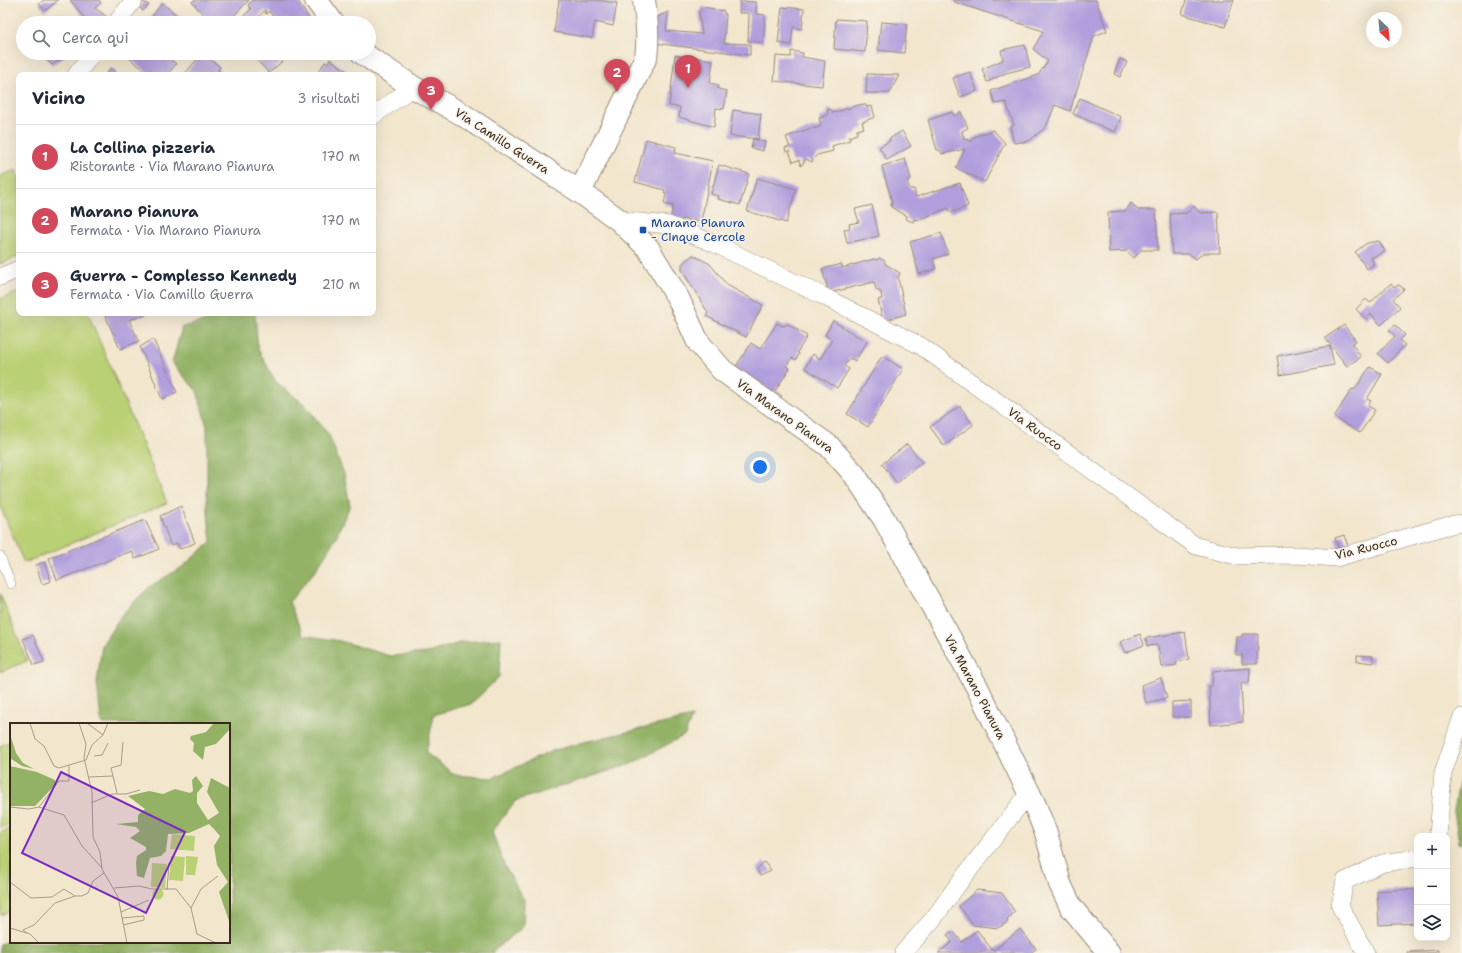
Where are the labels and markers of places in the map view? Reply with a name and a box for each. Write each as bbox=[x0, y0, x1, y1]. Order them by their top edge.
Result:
pin: 1 bbox=[675, 55, 701, 88]
pin: 2 bbox=[604, 59, 630, 92]
pin: 3 bbox=[418, 77, 444, 110]
place label: Marano Pianura - Cinque Cercole bbox=[651, 215, 746, 245]
marker: Marano Pianura - Cinque Cercole bbox=[638, 225, 648, 235]

